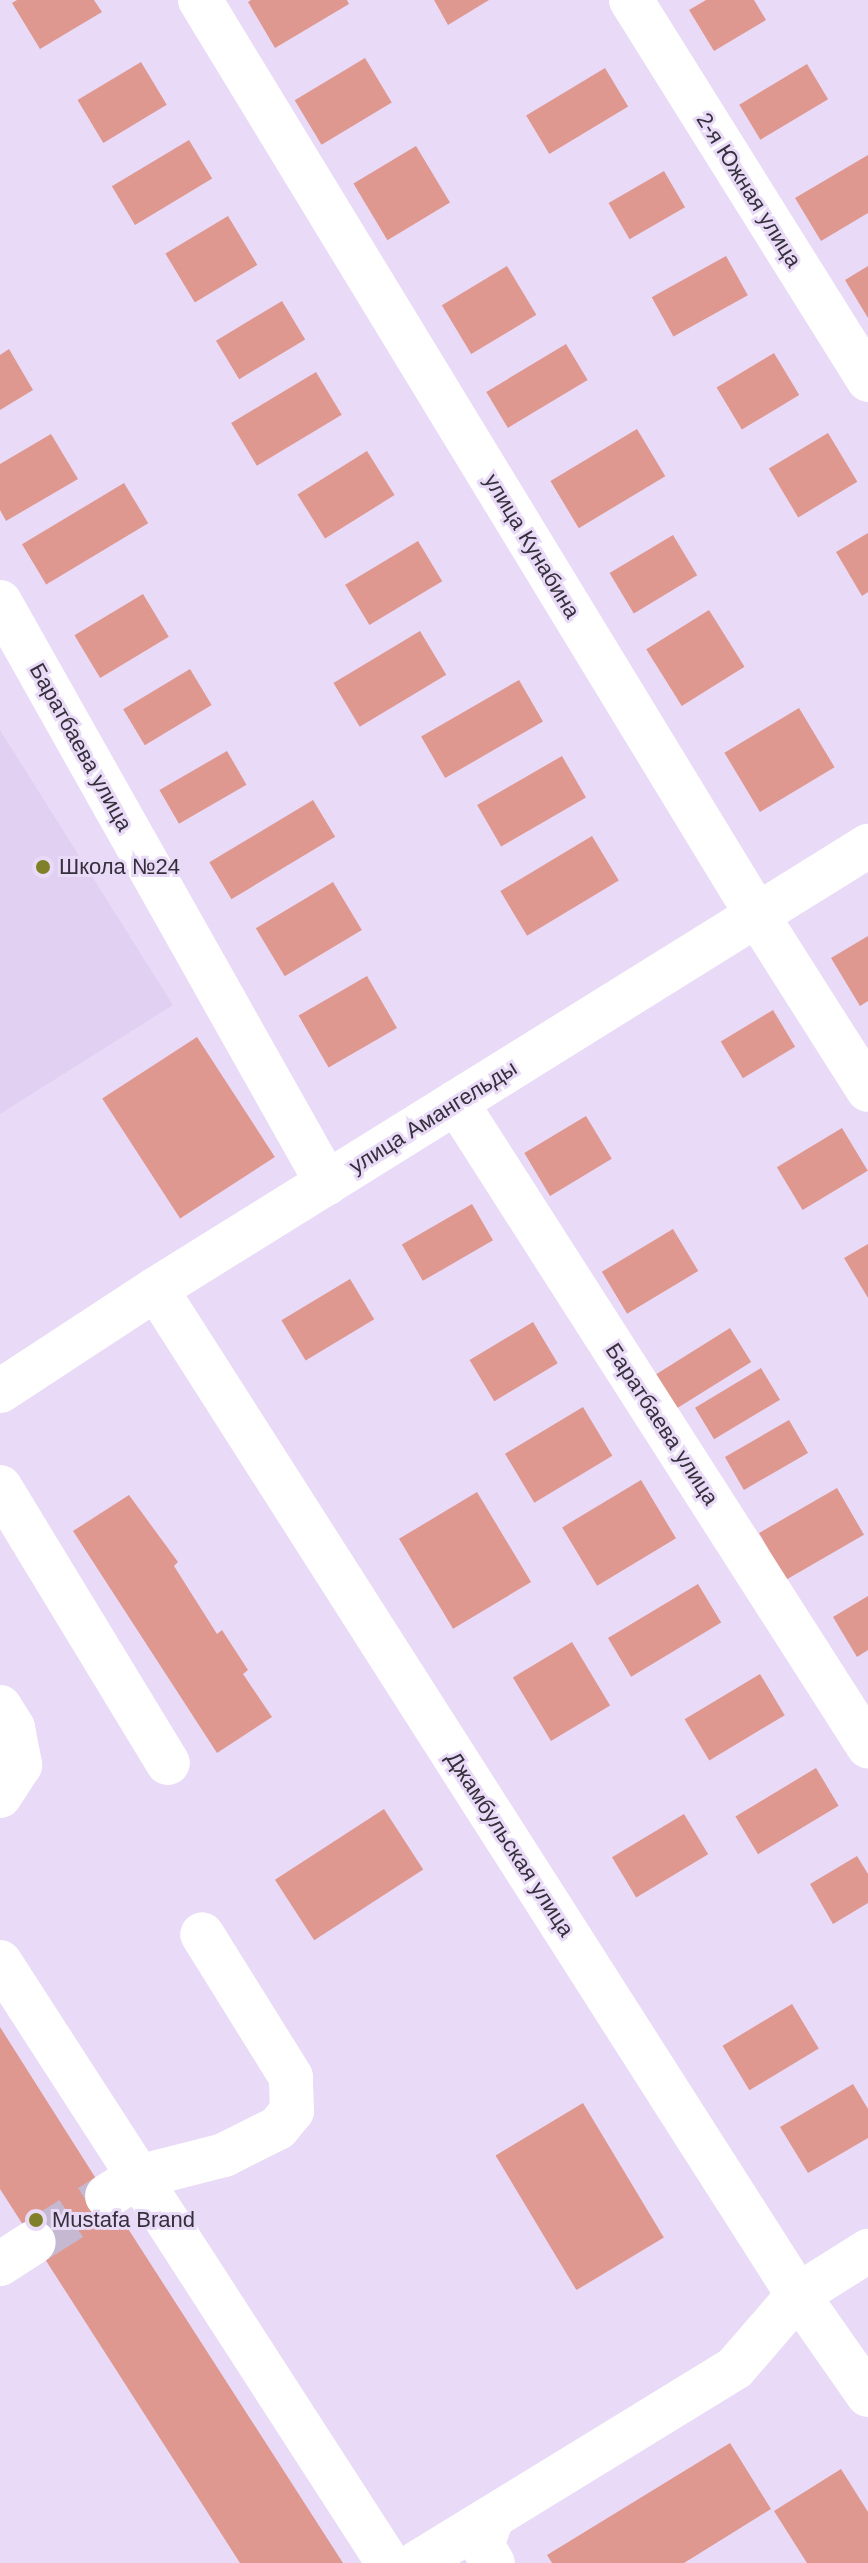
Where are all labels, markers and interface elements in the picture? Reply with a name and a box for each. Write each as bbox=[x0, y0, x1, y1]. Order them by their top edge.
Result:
street label: 2-я Южная улица bbox=[691, 108, 807, 272]
street label: улица Кунабина bbox=[478, 469, 586, 623]
street label: Баратбаева улица bbox=[24, 659, 138, 835]
place label: Школа №24 bbox=[59, 854, 180, 880]
marker: Школа №24 bbox=[34, 858, 52, 876]
street label: улица Амангельды bbox=[344, 1055, 522, 1179]
street label: Баратбаева улица bbox=[600, 1338, 724, 1510]
street label: Джамбульская улица bbox=[440, 1746, 580, 1942]
place label: Mustafa Brand bbox=[52, 2207, 195, 2233]
marker: Mustafa Brand bbox=[27, 2211, 45, 2229]

